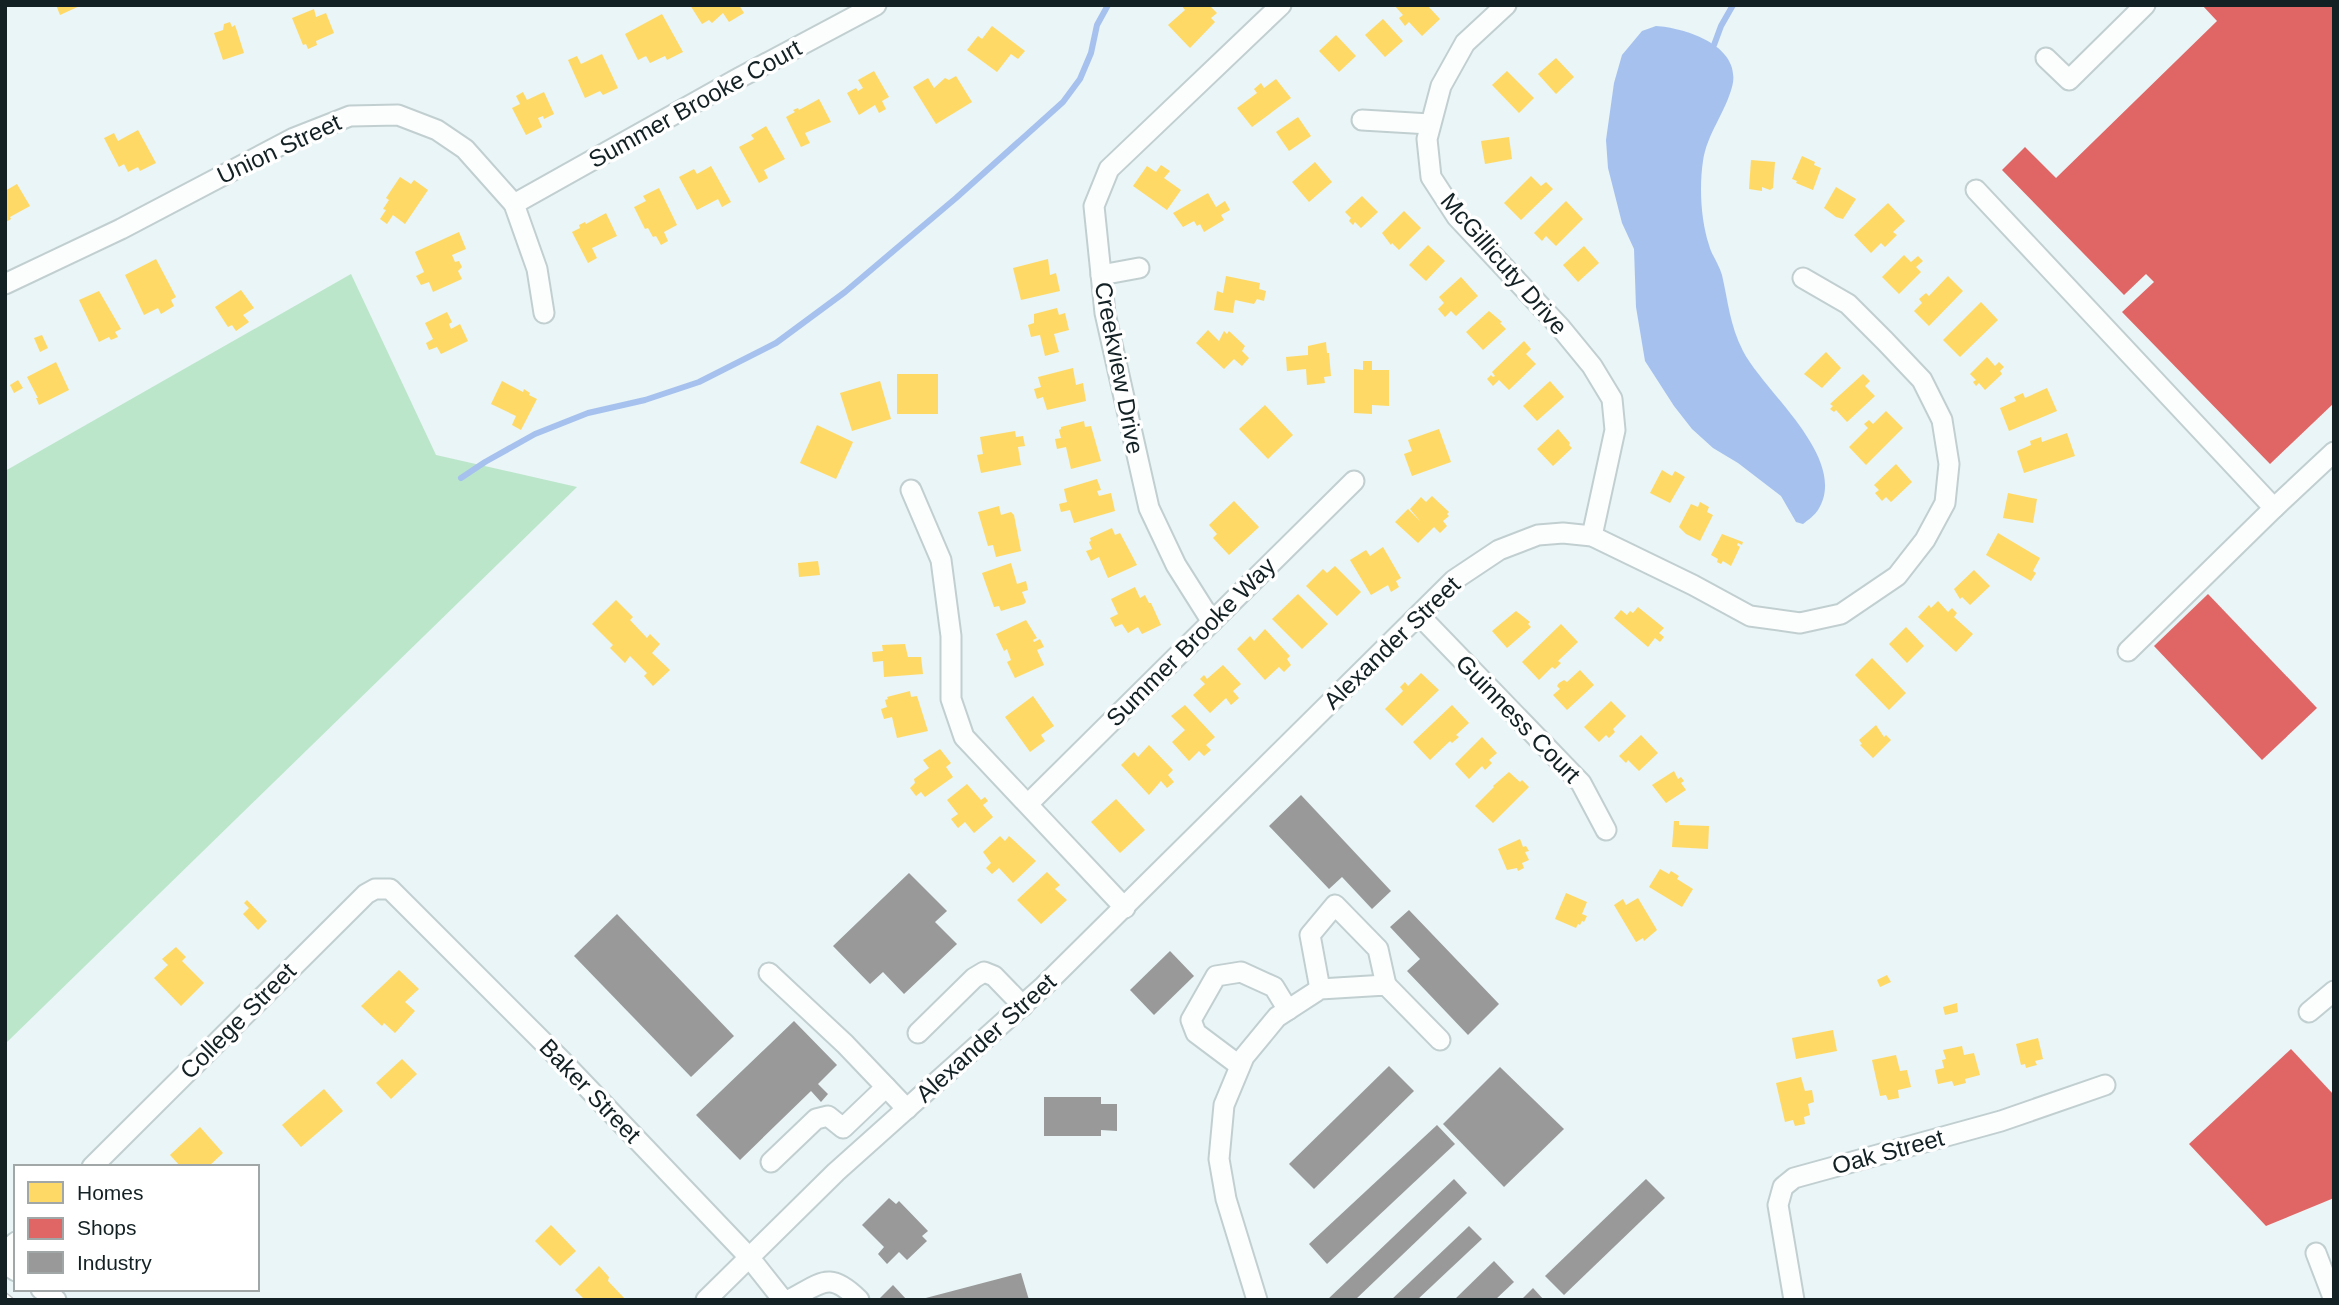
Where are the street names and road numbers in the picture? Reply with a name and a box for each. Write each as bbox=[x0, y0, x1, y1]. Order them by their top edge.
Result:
street label: Summer Brooke Court bbox=[584, 34, 806, 173]
street label: Union Street bbox=[213, 108, 345, 189]
street label: McGillicuty Drive bbox=[1436, 187, 1573, 340]
street label: Creekview Drive bbox=[1090, 280, 1149, 456]
street label: Summer Brooke Way bbox=[1101, 552, 1281, 732]
street label: Alexander Street bbox=[1318, 571, 1466, 714]
street label: Guinness Court bbox=[1451, 649, 1586, 788]
street label: College Street bbox=[174, 957, 301, 1084]
street label: Alexander Street bbox=[910, 968, 1061, 1107]
street label: Baker Street bbox=[534, 1033, 647, 1148]
street label: Oak Street bbox=[1829, 1124, 1947, 1179]

